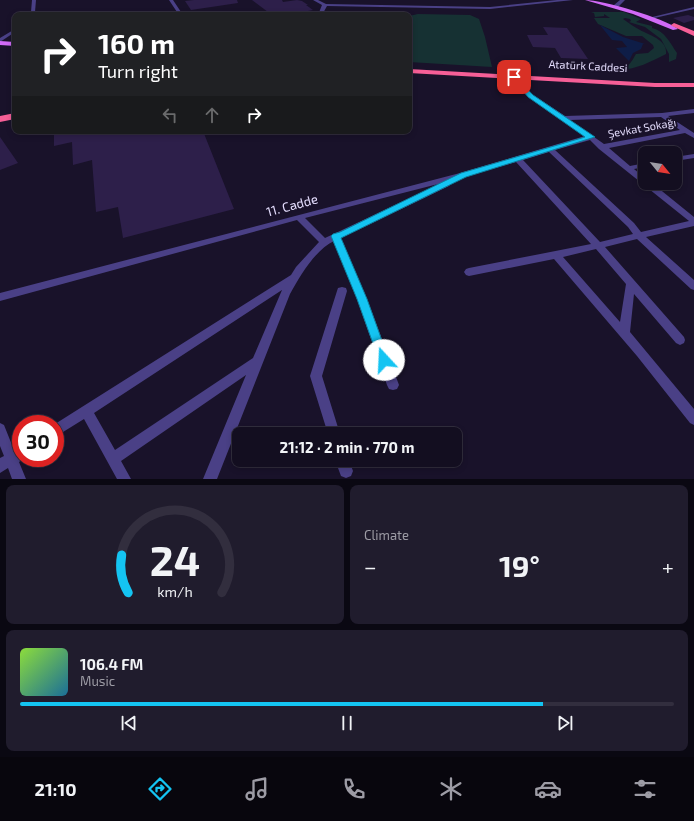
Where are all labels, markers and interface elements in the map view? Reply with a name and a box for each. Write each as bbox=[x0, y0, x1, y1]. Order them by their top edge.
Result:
text: 160 m bbox=[98, 26, 175, 60]
icon: right bbox=[32, 28, 84, 80]
street label: Atatürk Caddesi bbox=[548, 57, 628, 74]
text: Turn right bbox=[98, 60, 178, 82]
pin bbox=[497, 60, 531, 94]
icon: arrive bbox=[503, 66, 525, 88]
icon: left bbox=[159, 104, 181, 126]
icon: ahead bbox=[201, 104, 223, 126]
icon: right bbox=[243, 104, 265, 126]
street label: Şevkat Sokağı bbox=[607, 115, 677, 142]
north arrow bbox=[638, 146, 682, 190]
map controls bbox=[638, 146, 682, 190]
street label: 11. Cadde bbox=[264, 190, 320, 220]
position arrow bbox=[363, 339, 405, 381]
speed limit sign: 30 bbox=[12, 415, 64, 467]
text: 21:12 · 2 min · 770 m bbox=[280, 438, 414, 456]
text: Climate bbox=[364, 527, 409, 543]
text: 24 bbox=[150, 533, 200, 583]
text: 19° bbox=[499, 547, 540, 583]
text: − bbox=[364, 553, 377, 579]
text: + bbox=[662, 553, 674, 579]
text: km/h bbox=[157, 582, 193, 599]
text: 106.4 FM bbox=[80, 655, 143, 673]
text: Music bbox=[80, 673, 115, 689]
icon: previous bbox=[118, 712, 140, 734]
icon: pause bbox=[336, 712, 358, 734]
icon: next bbox=[554, 712, 576, 734]
icon: directions bbox=[146, 775, 174, 803]
icon: music bbox=[243, 775, 271, 803]
icon: phone bbox=[340, 775, 368, 803]
icon: climate bbox=[437, 775, 465, 803]
icon: car bbox=[534, 775, 562, 803]
icon: filters bbox=[631, 775, 659, 803]
text: 21:10 bbox=[35, 778, 77, 800]

